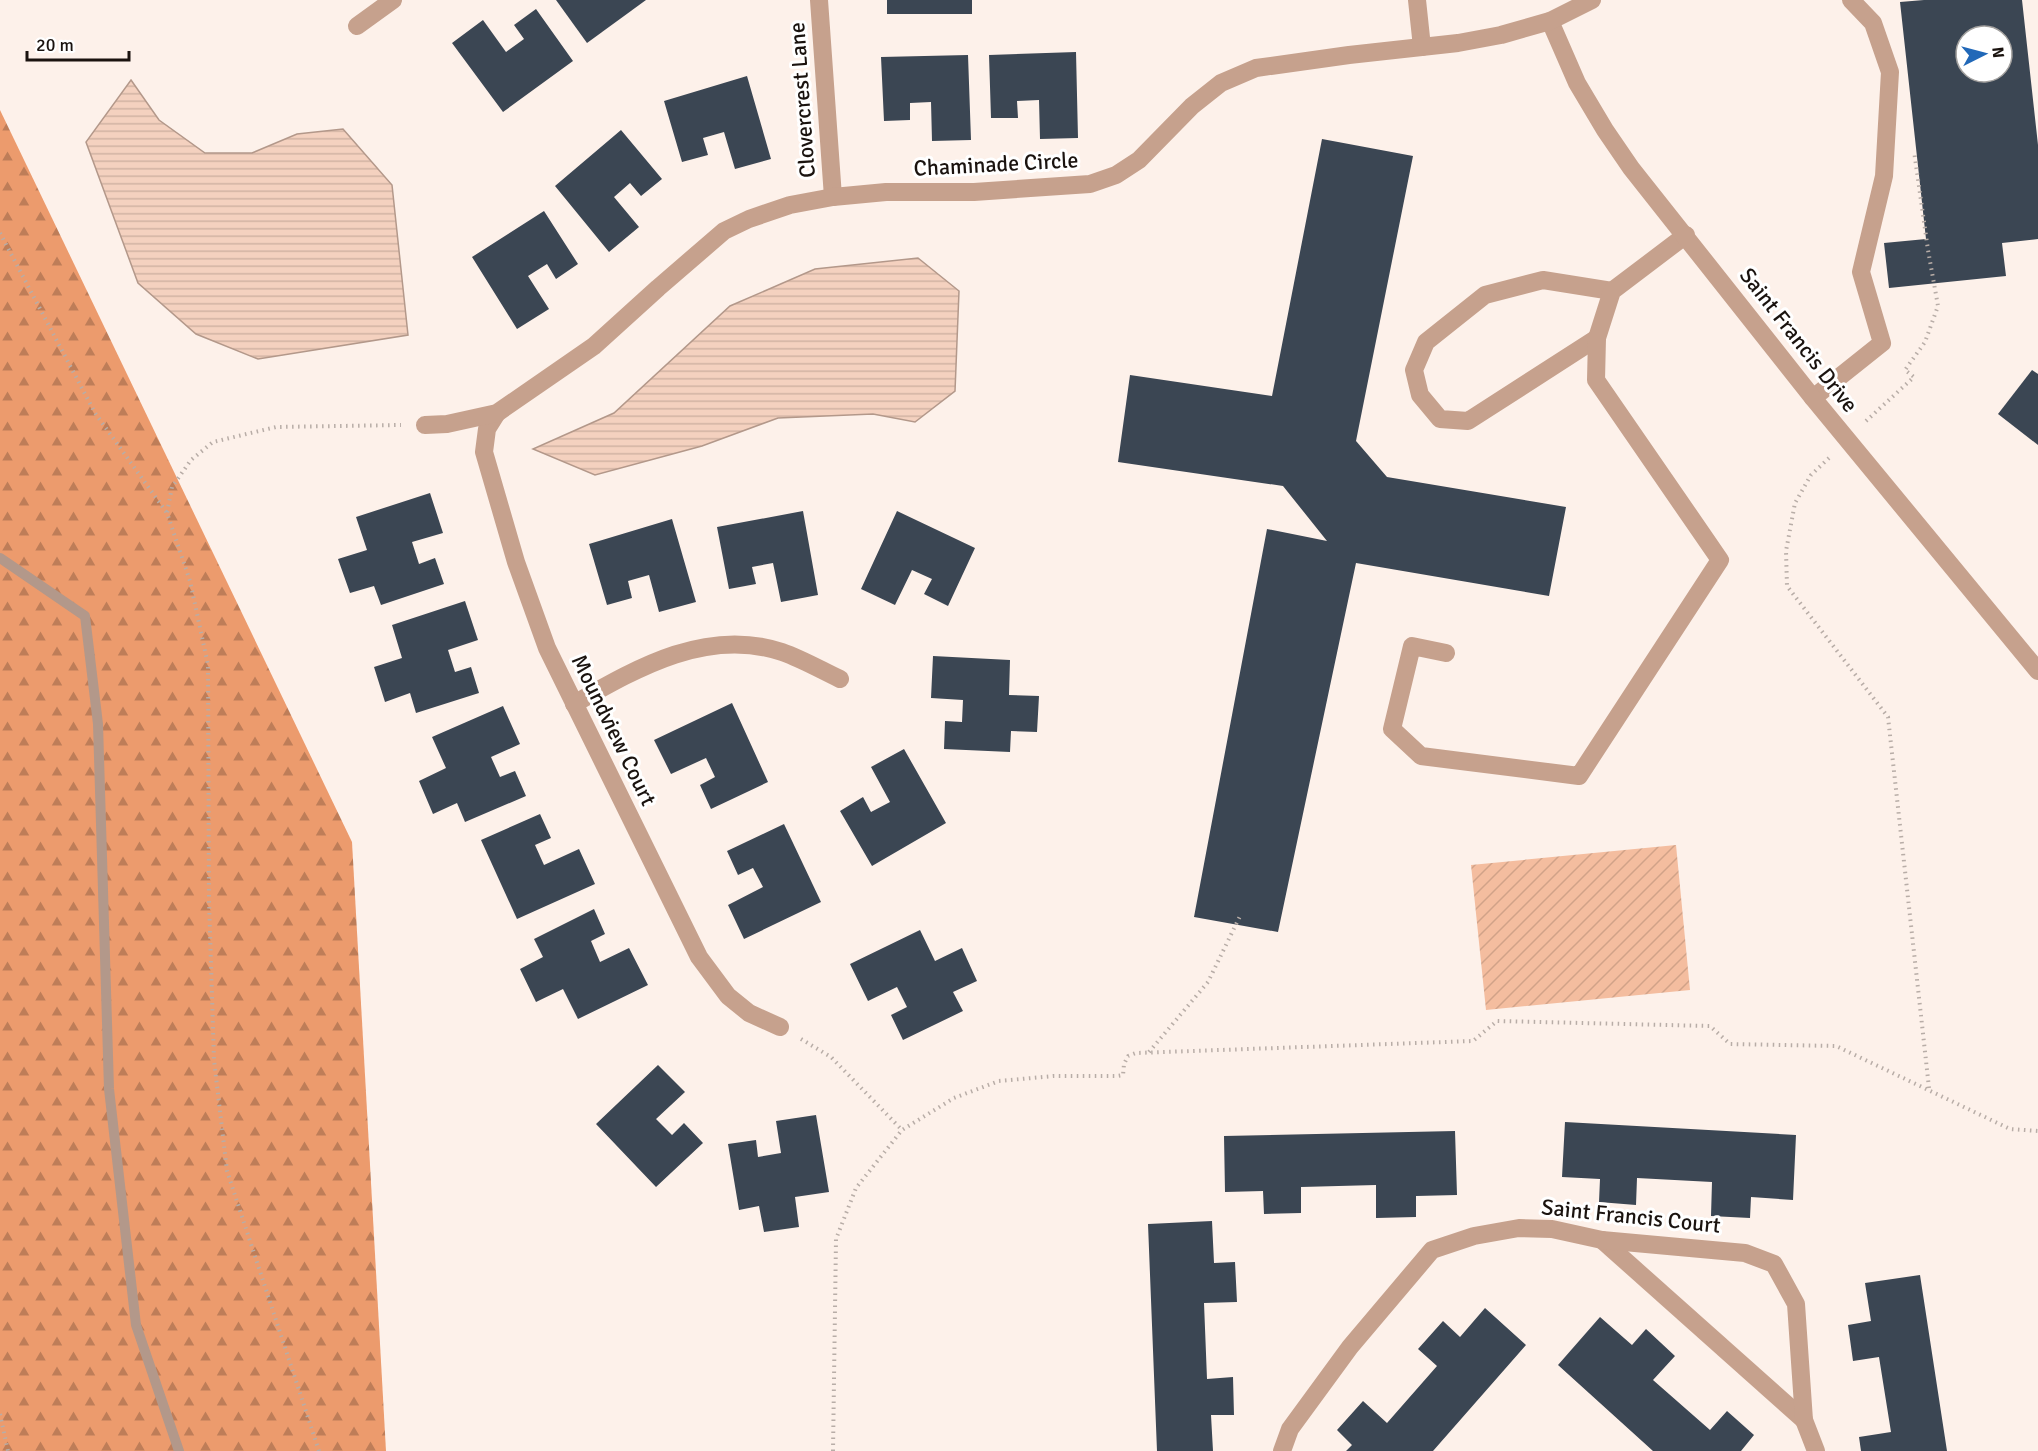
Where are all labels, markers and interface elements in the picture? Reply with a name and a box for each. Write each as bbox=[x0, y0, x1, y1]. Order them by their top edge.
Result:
street label: Clovercrest Lane bbox=[783, 21, 821, 179]
scale bar bbox=[27, 24, 129, 62]
north arrow bbox=[1954, 24, 2014, 84]
text: 20 m bbox=[36, 34, 74, 56]
text: N bbox=[1987, 46, 2008, 59]
street label: Chaminade Circle bbox=[913, 146, 1079, 182]
street label: Saint Francis Drive bbox=[1734, 262, 1864, 418]
street label: Moundview Court bbox=[566, 650, 662, 810]
street label: Saint Francis Court bbox=[1540, 1193, 1722, 1239]

